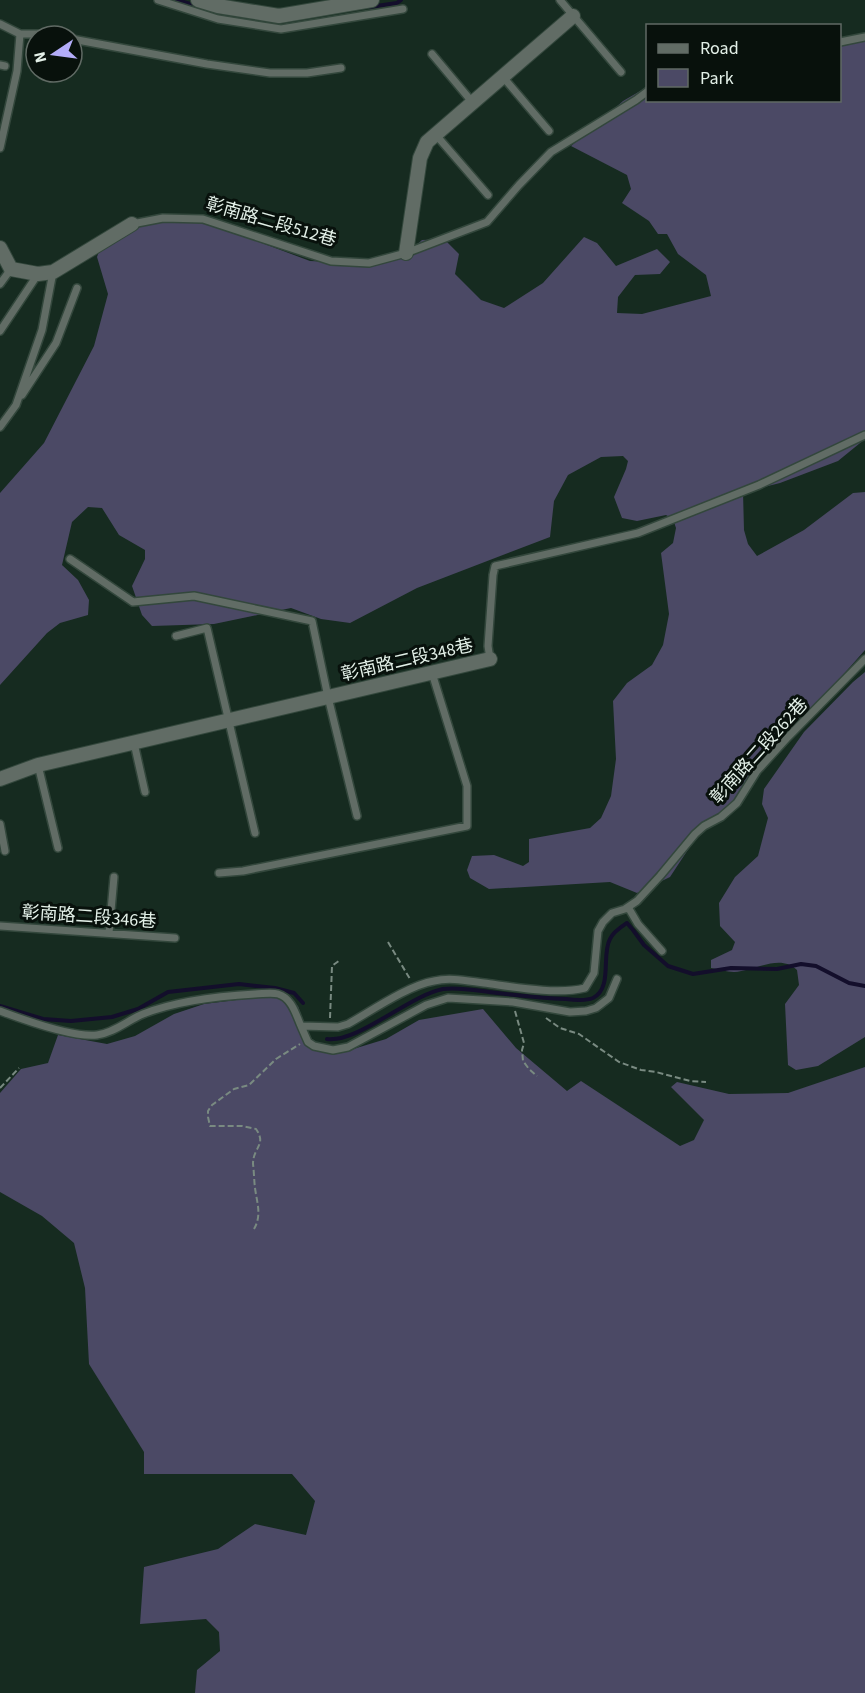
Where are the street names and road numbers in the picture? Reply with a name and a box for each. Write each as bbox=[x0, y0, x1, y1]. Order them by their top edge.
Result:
street label: 彰南路二段512巷 bbox=[203, 191, 339, 253]
street label: 彰南路二段348巷 bbox=[338, 633, 476, 687]
street label: 彰南路二段262巷 bbox=[705, 693, 813, 809]
street label: 彰南路二段346巷 bbox=[21, 900, 157, 934]

